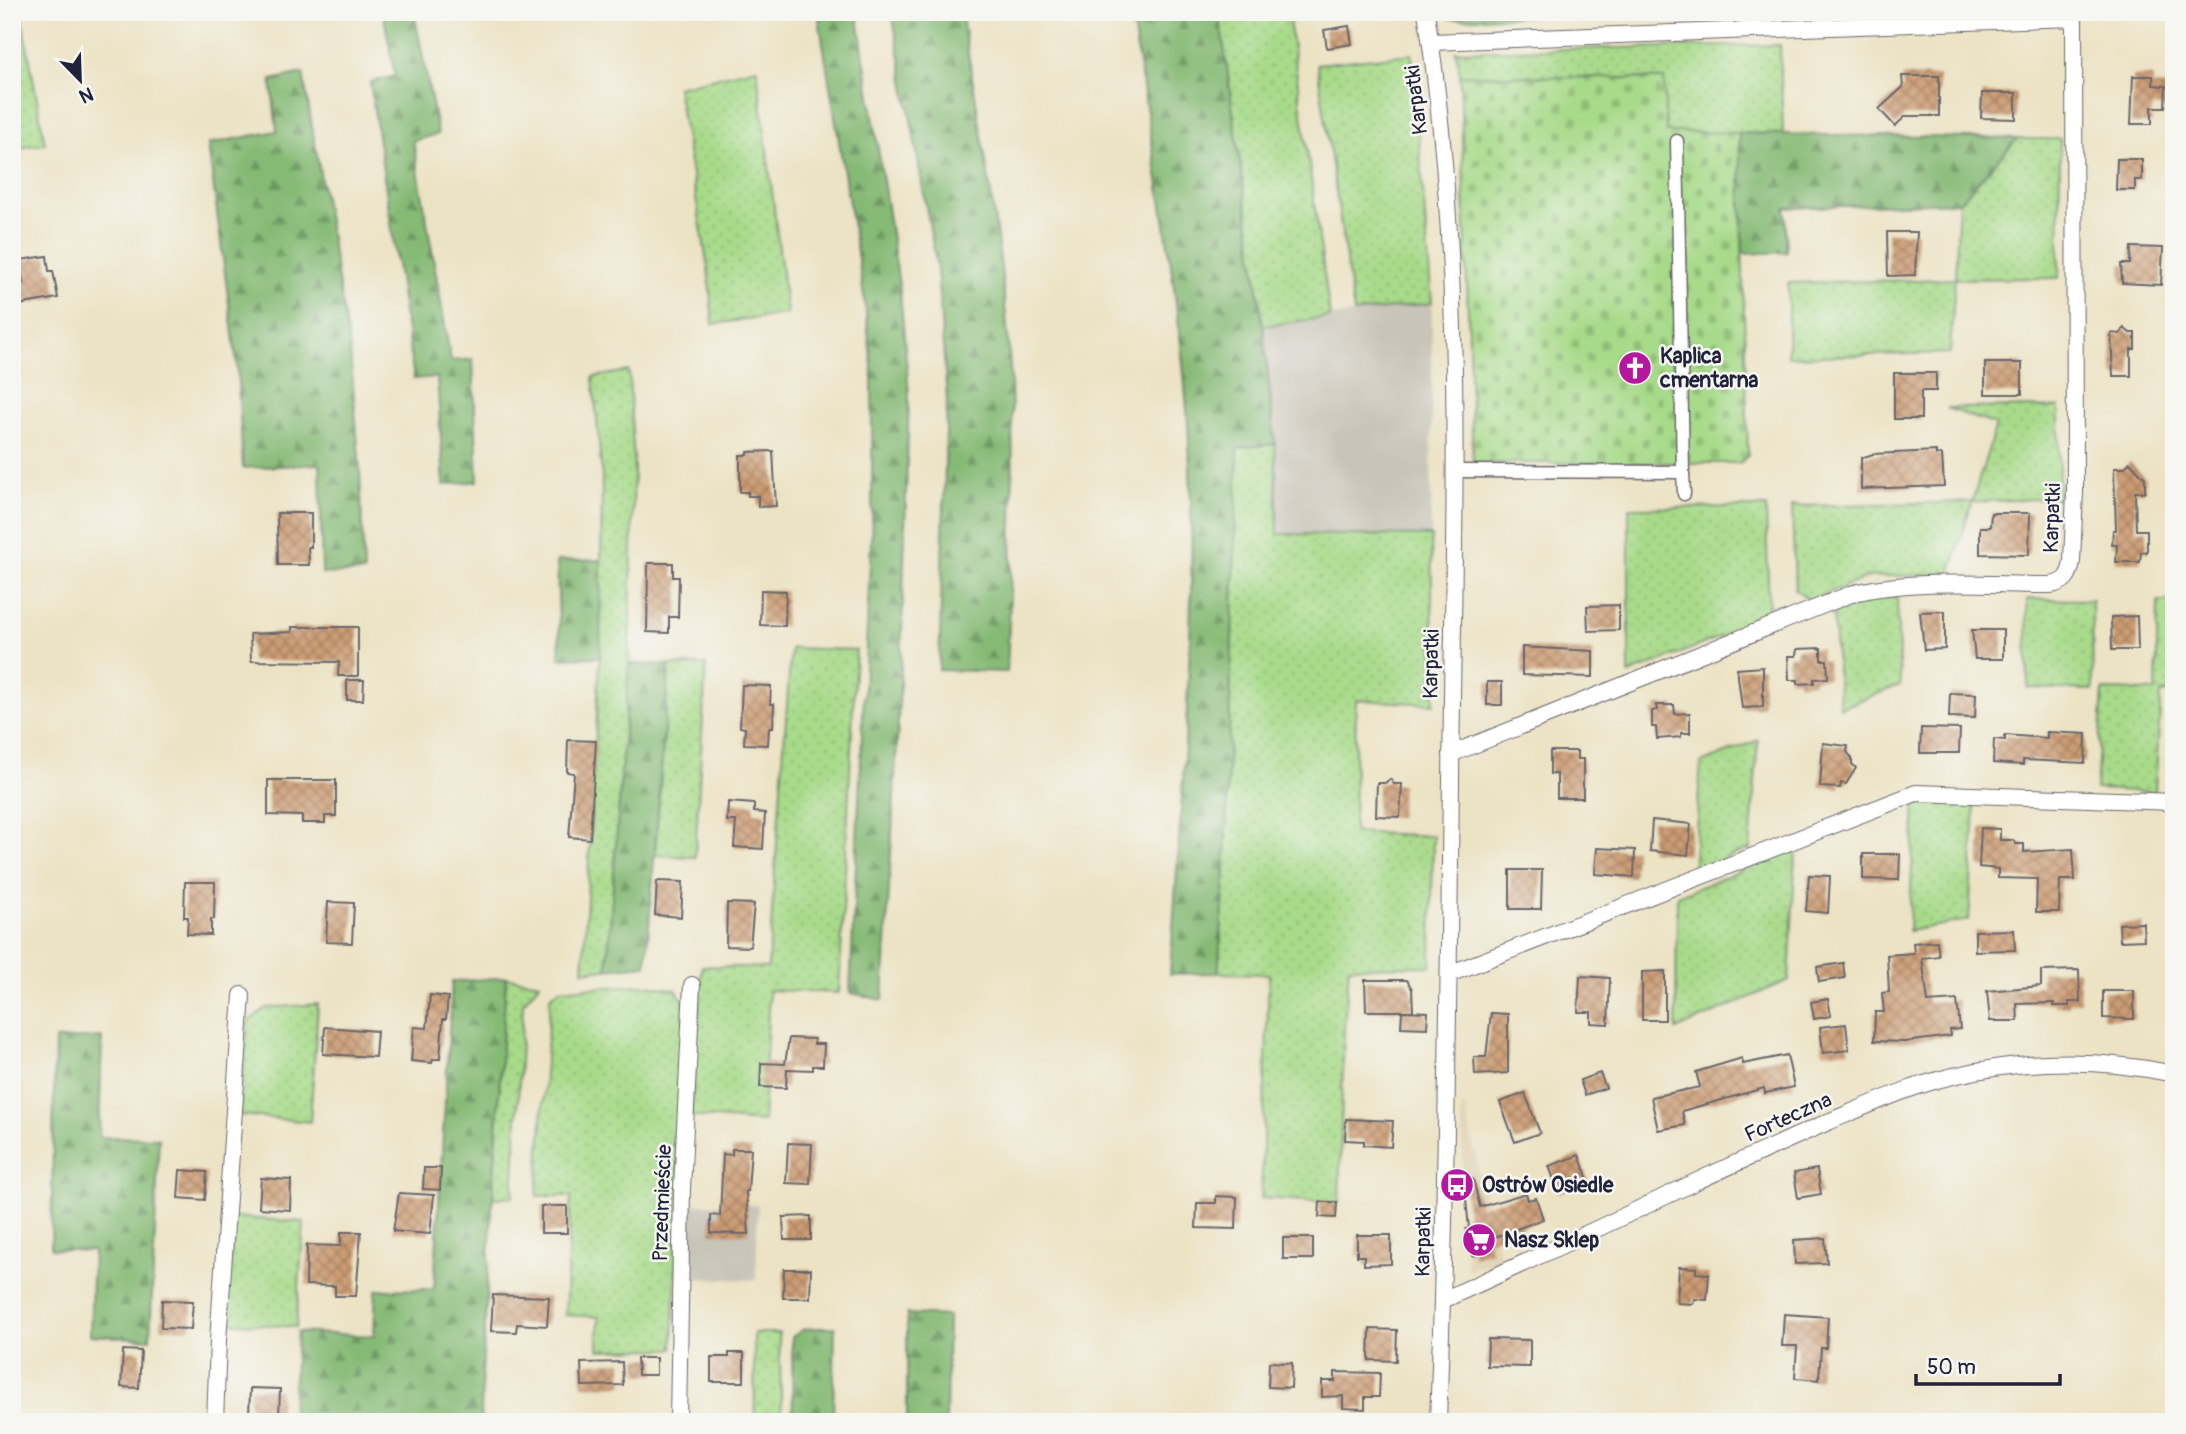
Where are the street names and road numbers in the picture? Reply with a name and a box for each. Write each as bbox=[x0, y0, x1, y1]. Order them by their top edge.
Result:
street label: Karpatki bbox=[1399, 63, 1434, 136]
street label: Karpatki bbox=[2038, 482, 2067, 553]
street label: Karpatki bbox=[1417, 629, 1446, 699]
street label: Forteczna bbox=[1740, 1086, 1836, 1149]
street label: Przedmieście bbox=[647, 1143, 678, 1262]
street label: Karpatki bbox=[1409, 1207, 1438, 1277]

